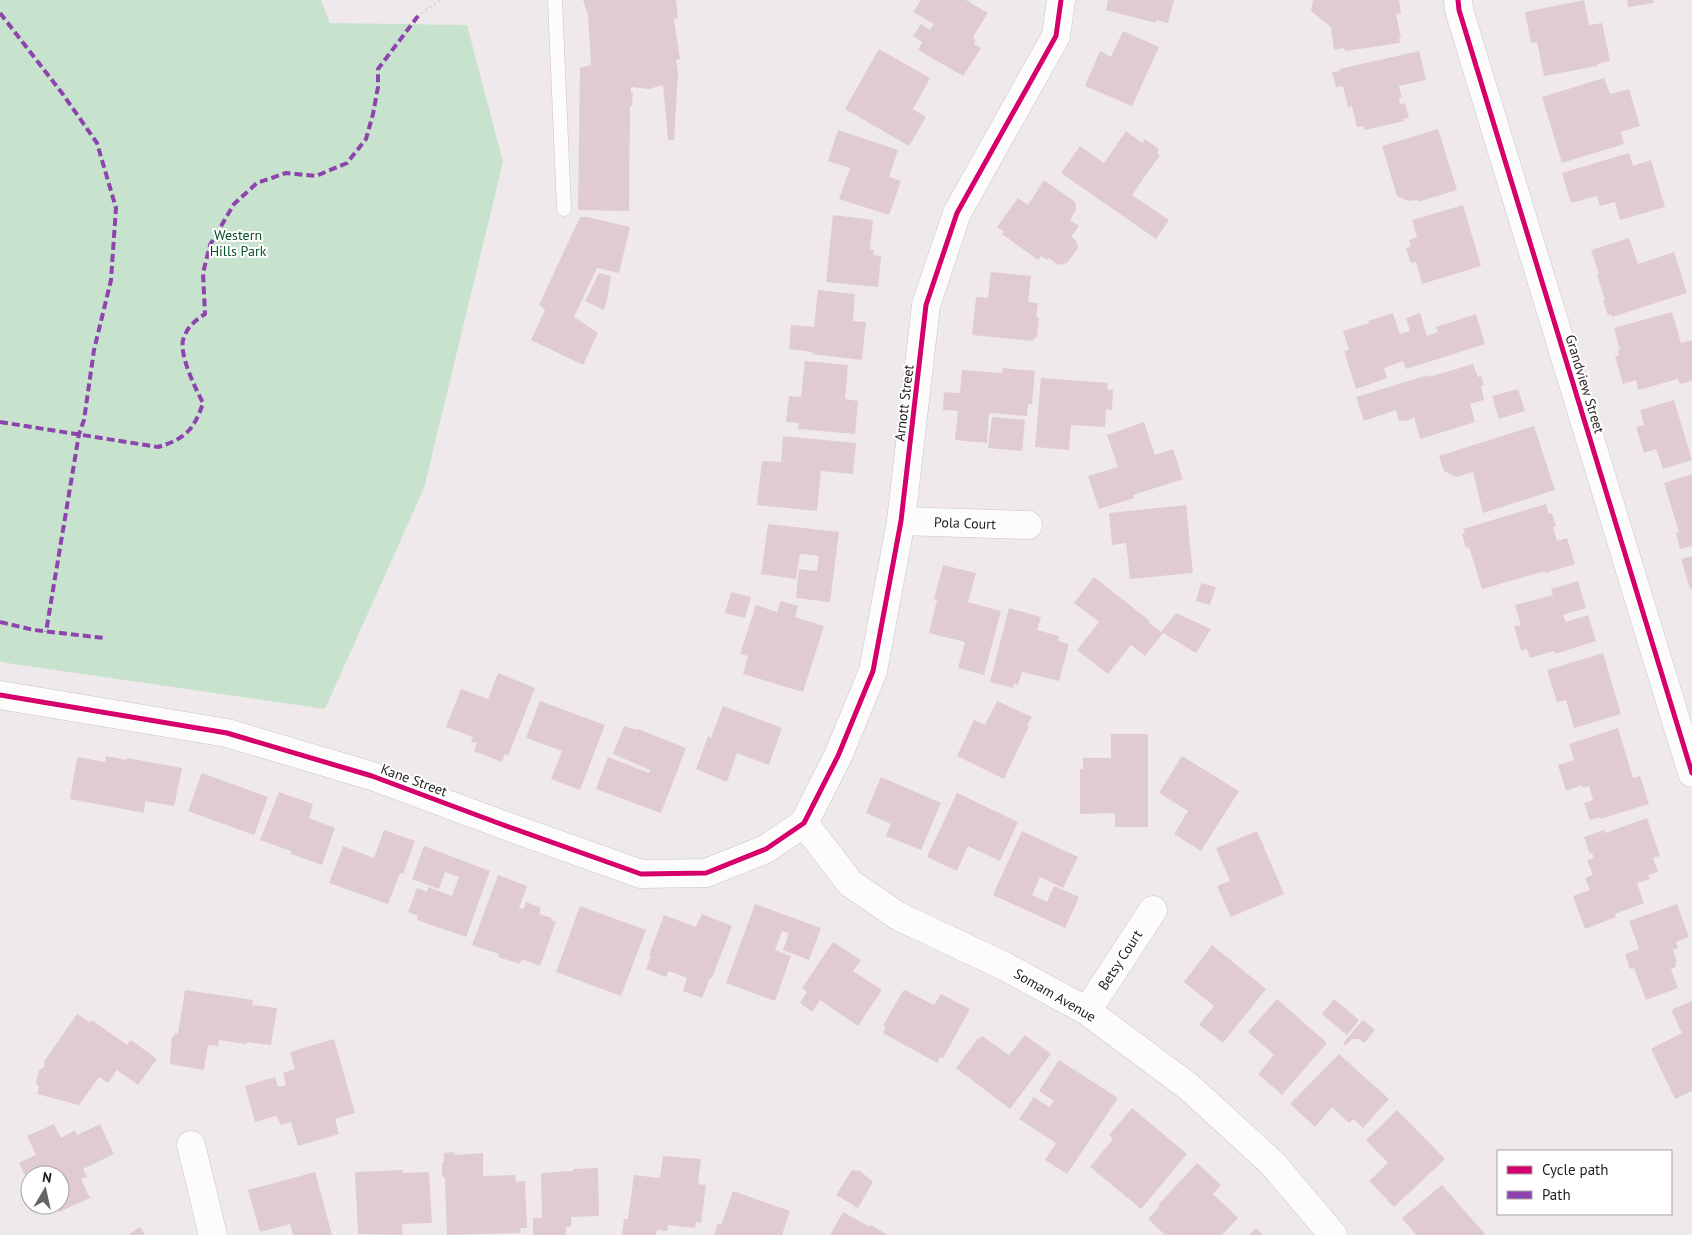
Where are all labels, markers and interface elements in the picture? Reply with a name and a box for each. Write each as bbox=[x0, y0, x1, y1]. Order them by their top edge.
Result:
park label: Western Hills Park bbox=[210, 226, 267, 260]
street label: Grandview Street bbox=[1561, 332, 1609, 436]
street label: Arnott Street bbox=[890, 363, 918, 442]
street label: Pola Court bbox=[934, 513, 997, 533]
street label: Kane Street bbox=[378, 760, 450, 800]
street label: Betsy Court bbox=[1094, 926, 1146, 993]
street label: Somam Avenue bbox=[1011, 964, 1099, 1026]
legend bbox=[1497, 1150, 1672, 1215]
text: Cycle path bbox=[1542, 1160, 1608, 1179]
north arrow bbox=[20, 1165, 70, 1215]
text: N bbox=[41, 1168, 53, 1187]
text: Path bbox=[1542, 1185, 1571, 1204]

